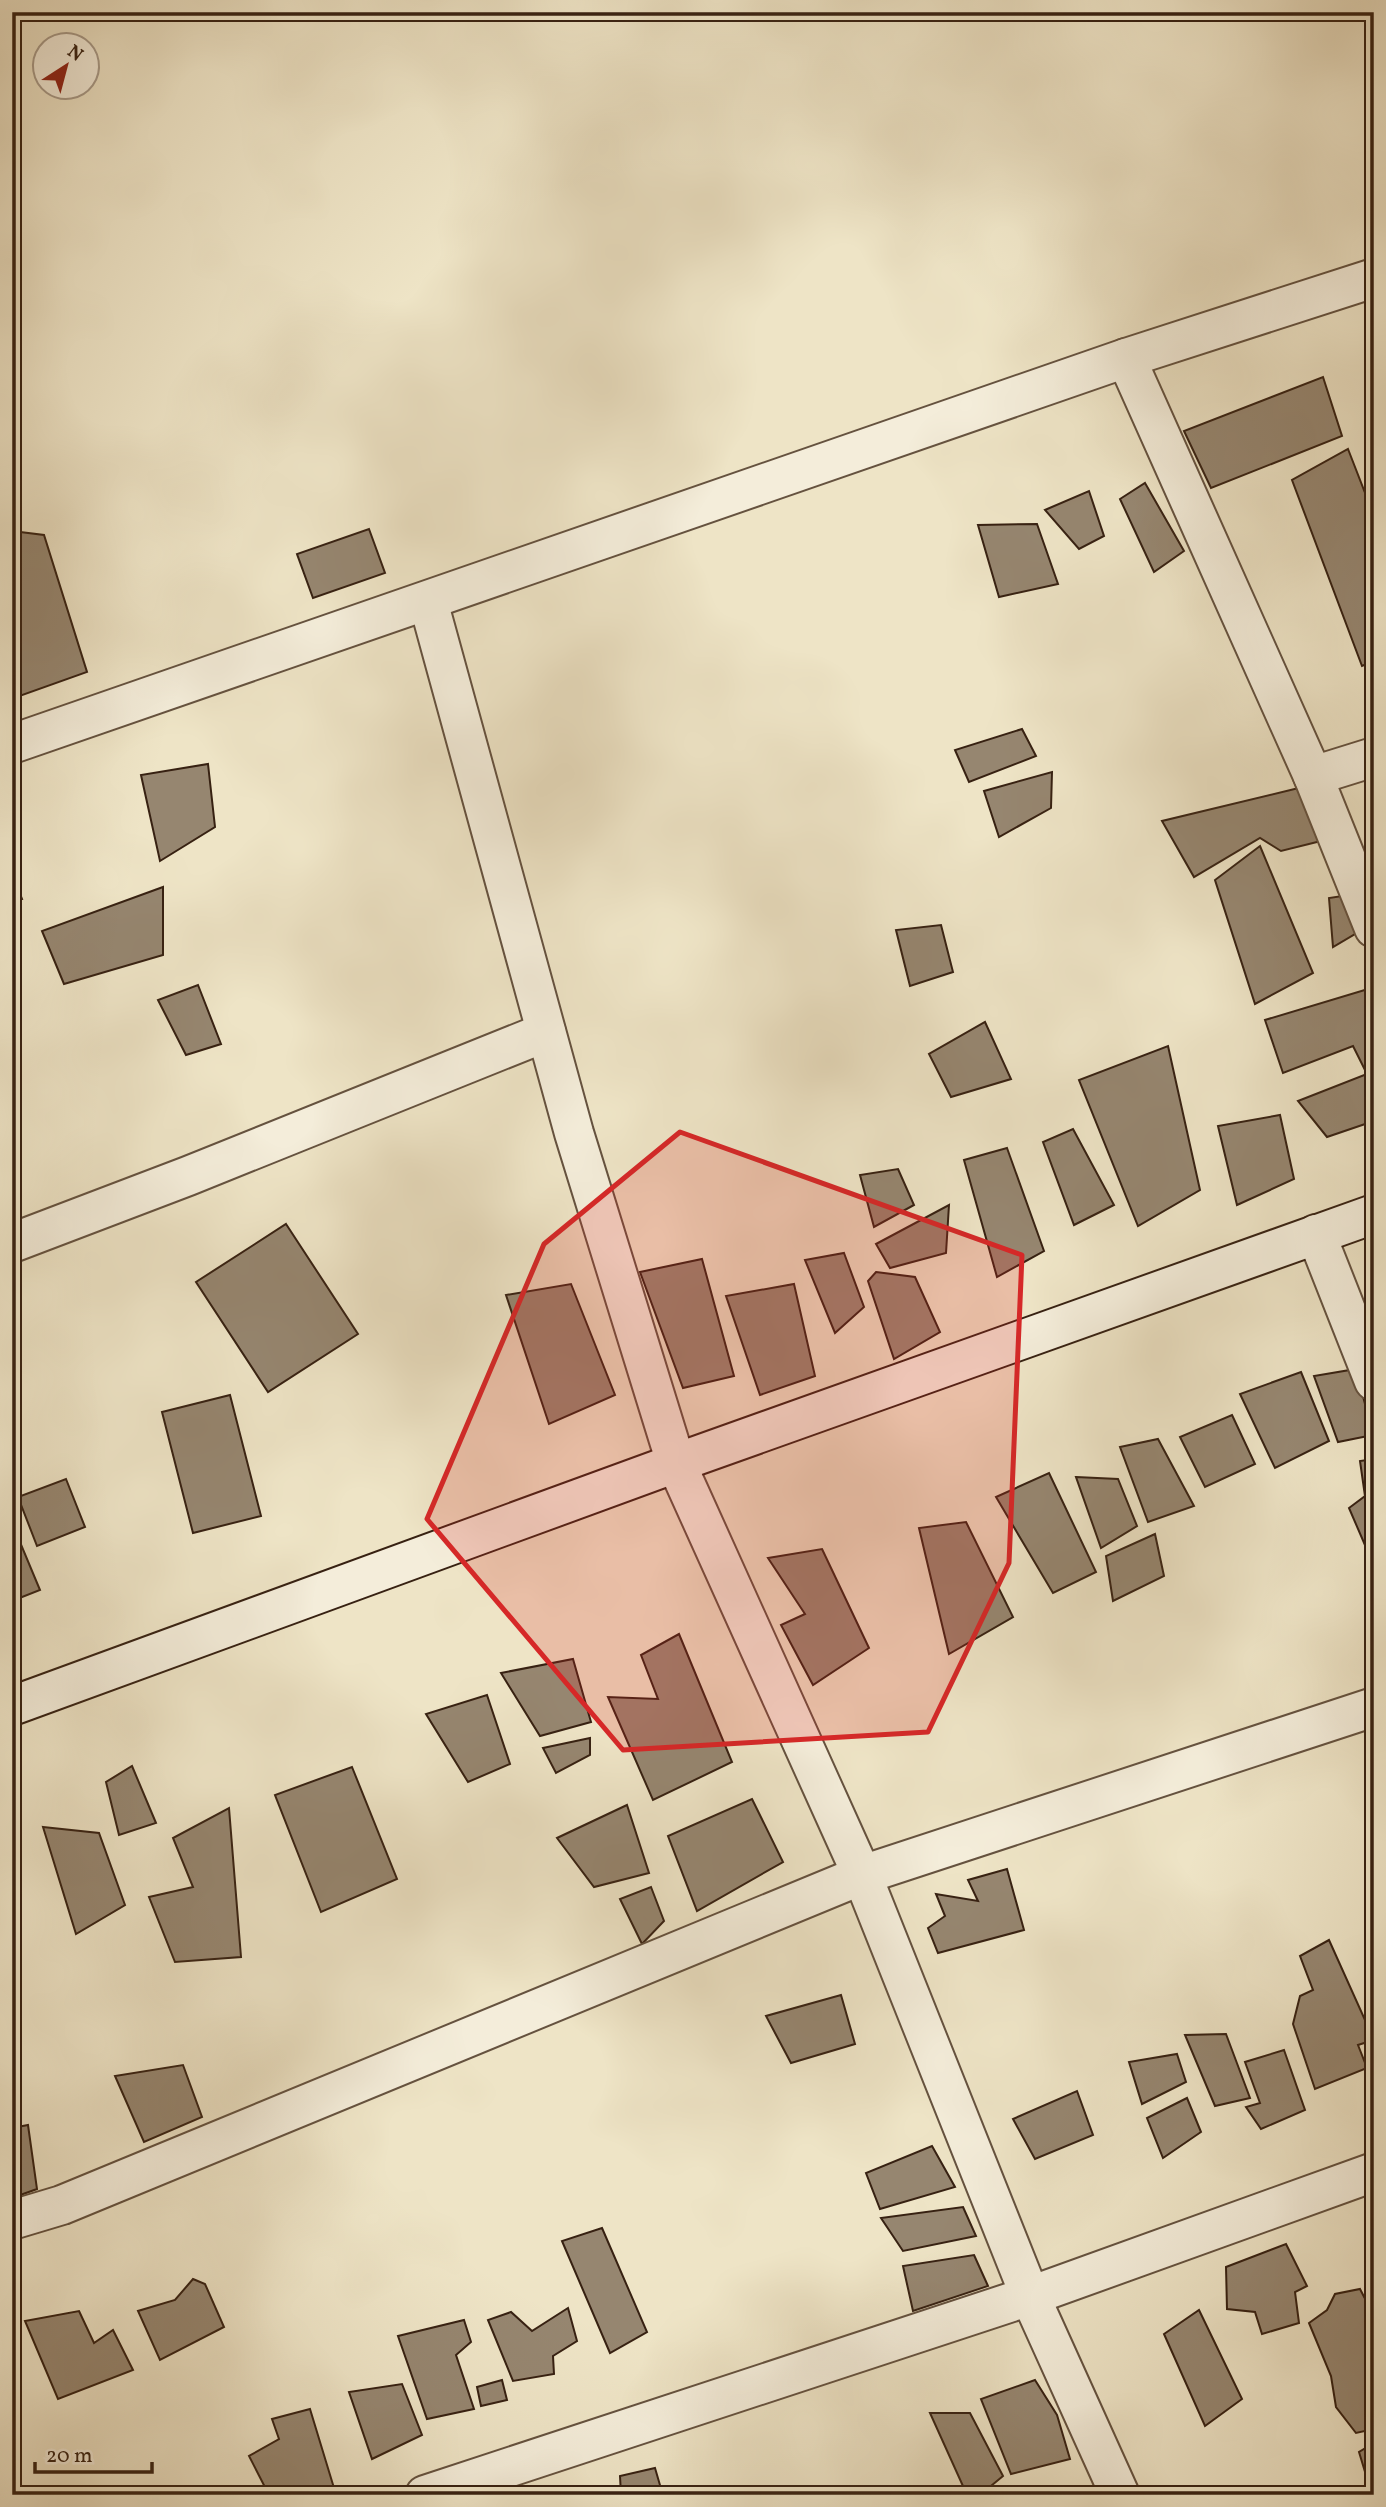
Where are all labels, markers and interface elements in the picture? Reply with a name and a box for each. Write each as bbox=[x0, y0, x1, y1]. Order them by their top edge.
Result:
north arrow bbox=[32, 32, 102, 102]
text: N bbox=[62, 39, 88, 69]
scale bar bbox=[35, 2430, 152, 2474]
text: 20 m bbox=[46, 2442, 92, 2471]

